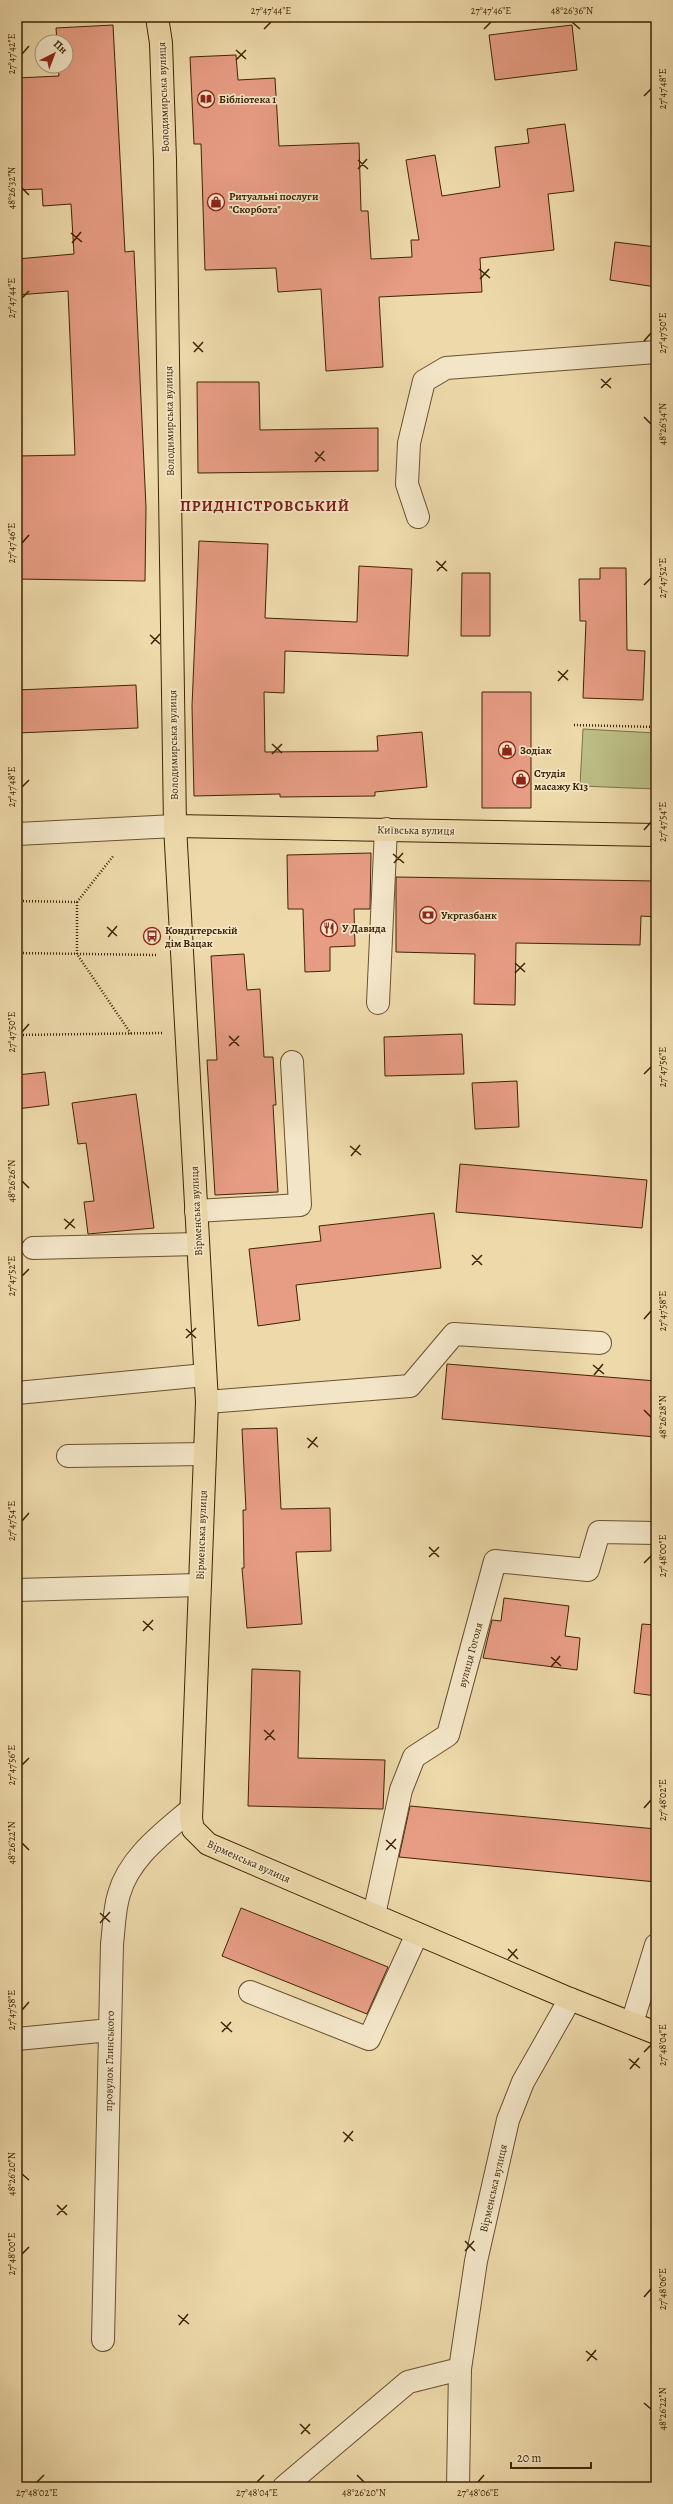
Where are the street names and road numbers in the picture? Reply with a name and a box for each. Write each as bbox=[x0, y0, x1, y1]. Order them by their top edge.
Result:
street label: Володимирська вулиця bbox=[154, 42, 173, 152]
street label: Володимирська вулиця bbox=[161, 366, 178, 476]
street label: Володимирська вулиця bbox=[165, 690, 182, 800]
street label: Київська вулиця bbox=[377, 822, 455, 839]
street label: Вірменська вулиця bbox=[187, 1166, 206, 1256]
street label: Вірменська вулиця bbox=[192, 1490, 211, 1580]
street label: вулиця Гоголя bbox=[455, 1621, 486, 1689]
street label: Вірменська вулиця bbox=[205, 1836, 293, 1887]
street label: провулок Глинського bbox=[101, 2010, 118, 2111]
street label: Вірменська вулиця bbox=[476, 2143, 511, 2234]

